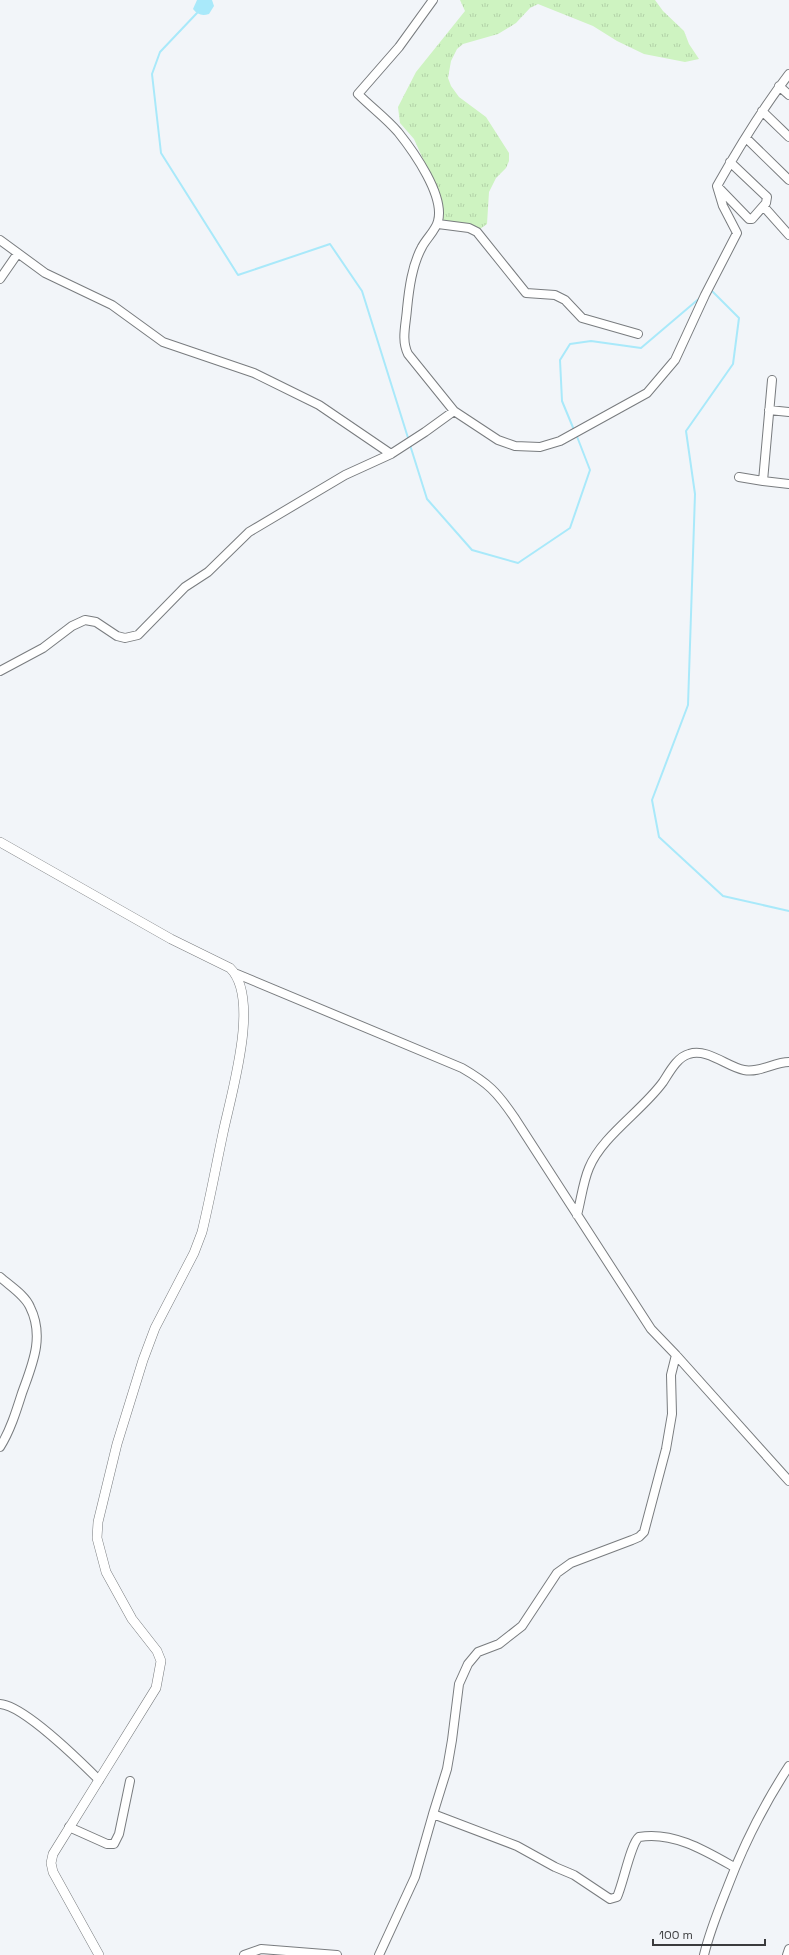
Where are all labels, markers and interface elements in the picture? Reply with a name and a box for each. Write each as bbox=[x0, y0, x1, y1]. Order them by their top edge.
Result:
scale bar bbox=[653, 1921, 765, 1947]
text: 100 m bbox=[659, 1927, 693, 1943]

